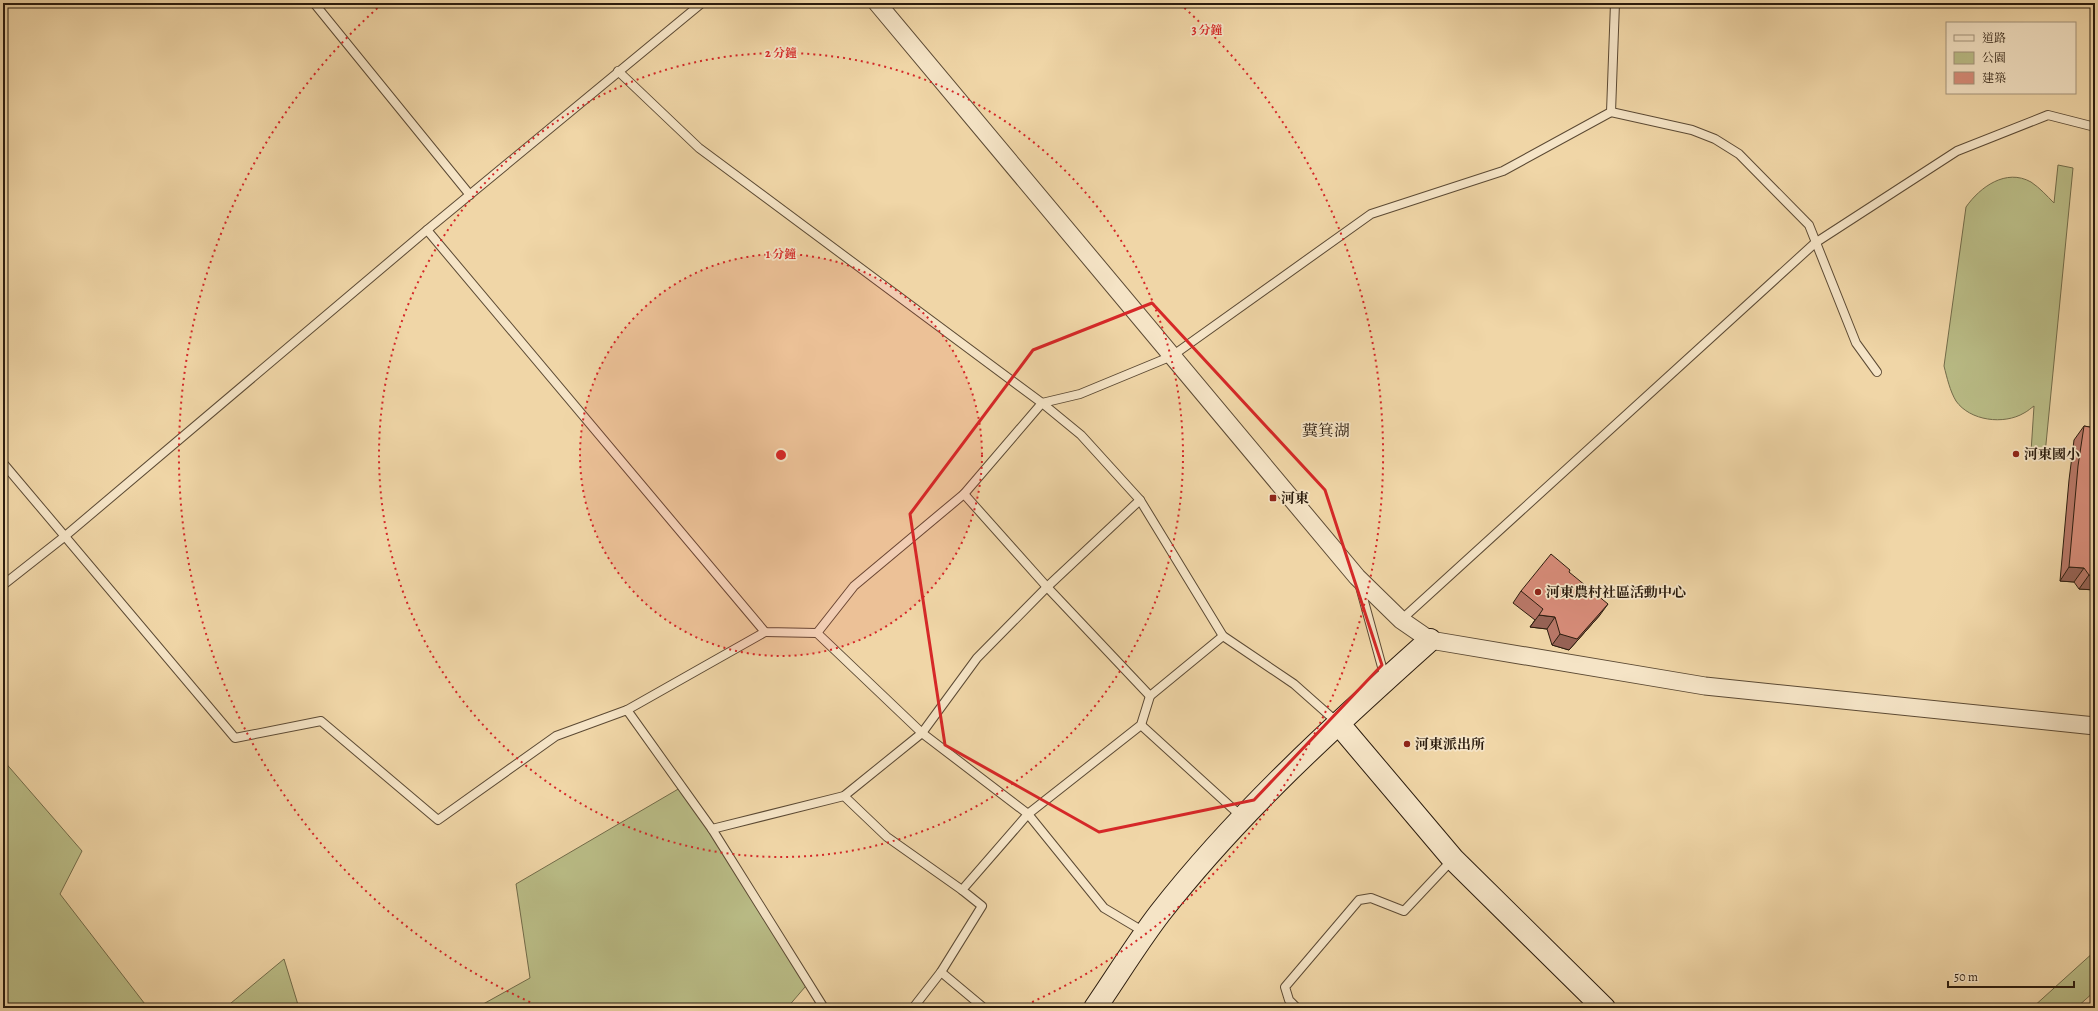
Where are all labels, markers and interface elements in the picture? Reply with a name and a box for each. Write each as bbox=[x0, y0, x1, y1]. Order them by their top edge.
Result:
text: 3 分鐘 bbox=[1191, 22, 1223, 38]
legend bbox=[1946, 22, 2076, 94]
text: 道路 bbox=[1982, 30, 2006, 46]
text: 2 分鐘 bbox=[765, 45, 797, 61]
text: 公園 bbox=[1982, 50, 2006, 66]
text: 建築 bbox=[1982, 70, 2006, 86]
text: 1 分鐘 bbox=[766, 246, 796, 262]
district label: 糞箕湖 bbox=[1302, 420, 1350, 442]
place label: 河東國小 bbox=[2024, 445, 2080, 464]
centre of rings bbox=[774, 448, 788, 462]
marker: 河東國小 bbox=[2011, 449, 2021, 459]
place label: 河東 bbox=[1281, 489, 1309, 508]
marker: 河東 bbox=[1268, 493, 1278, 503]
place label: 河東農村社區活動中心 bbox=[1546, 583, 1686, 602]
marker: 河東農村社區活動中心 bbox=[1533, 587, 1543, 597]
place label: 河東派出所 bbox=[1415, 735, 1485, 754]
marker: 河東派出所 bbox=[1402, 739, 1412, 749]
scale bar bbox=[1948, 963, 2074, 989]
text: 50 m bbox=[1954, 969, 1978, 985]

